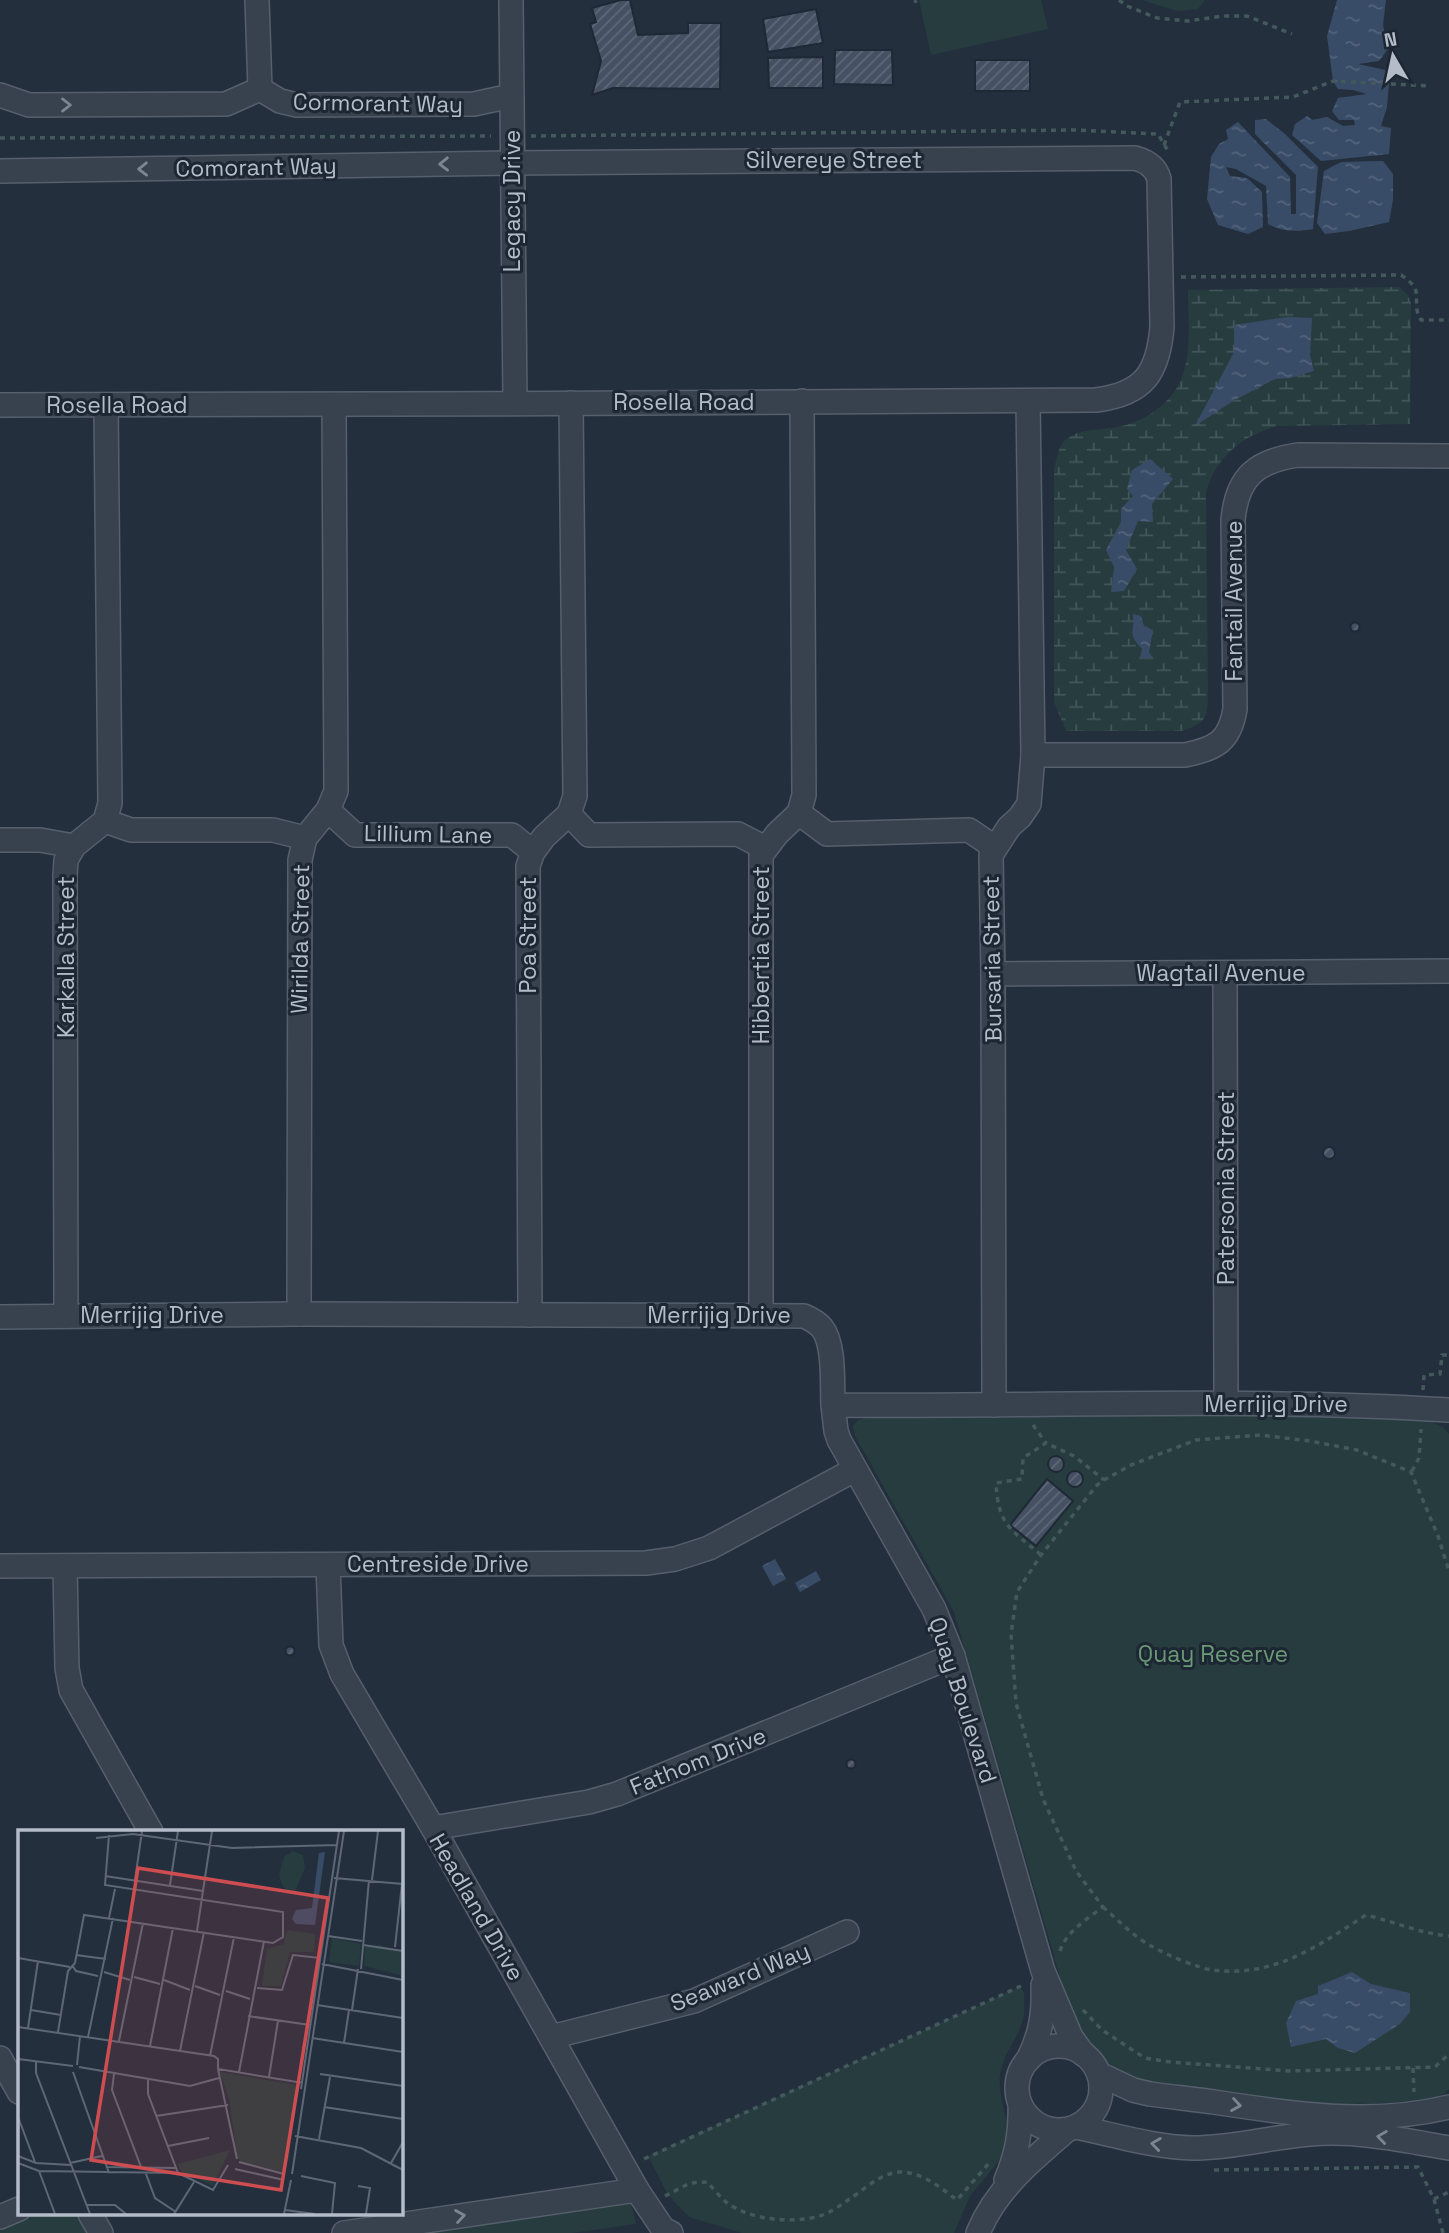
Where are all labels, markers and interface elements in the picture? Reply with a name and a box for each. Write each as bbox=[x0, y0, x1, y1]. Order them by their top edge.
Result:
north arrow bbox=[1358, 21, 1428, 91]
text: N bbox=[1382, 26, 1399, 53]
street label: Cormorant Way bbox=[293, 87, 463, 119]
one-way arrow bbox=[62, 97, 72, 113]
street label: Legacy Drive bbox=[497, 130, 527, 272]
street label: Silvereye Street bbox=[746, 145, 922, 175]
street label: Comorant Way bbox=[175, 151, 337, 183]
one-way arrow bbox=[438, 156, 448, 172]
one-way arrow bbox=[137, 161, 147, 177]
street label: Rosella Road bbox=[613, 387, 755, 417]
street label: Rosella Road bbox=[46, 390, 188, 420]
street label: Fantail Avenue bbox=[1219, 520, 1249, 682]
street label: Lillium Lane bbox=[364, 818, 492, 850]
street label: Wirilda Street bbox=[284, 864, 316, 1014]
street label: Hibbertia Street bbox=[746, 866, 776, 1044]
street label: Bursaria Street bbox=[976, 875, 1008, 1043]
street label: Karkalla Street bbox=[51, 876, 81, 1038]
street label: Poa Street bbox=[513, 876, 543, 994]
street label: Wagtail Avenue bbox=[1136, 958, 1306, 988]
street label: Patersonia Street bbox=[1211, 1091, 1241, 1285]
street label: Merrijig Drive bbox=[80, 1300, 224, 1330]
street label: Merrijig Drive bbox=[647, 1300, 791, 1330]
street label: Merrijig Drive bbox=[1204, 1389, 1348, 1419]
street label: Centreside Drive bbox=[347, 1549, 529, 1579]
street label: Quay Boulevard bbox=[922, 1613, 1004, 1787]
park label: Quay Reserve bbox=[1138, 1639, 1288, 1669]
street label: Fathom Drive bbox=[625, 1720, 771, 1802]
street label: Headland Drive bbox=[423, 1828, 531, 1986]
inset map bbox=[18, 1830, 402, 2216]
street label: Seaward Way bbox=[666, 1935, 814, 2019]
one-way arrow bbox=[1230, 2098, 1242, 2113]
one-way arrow bbox=[1376, 2129, 1388, 2144]
one-way arrow bbox=[1150, 2137, 1162, 2152]
one-way arrow bbox=[455, 2209, 466, 2224]

